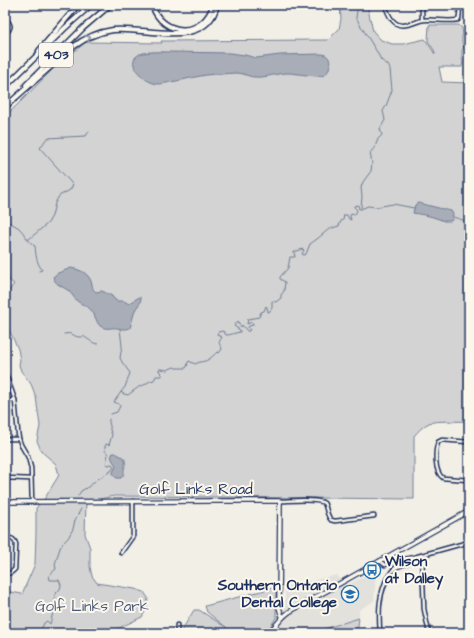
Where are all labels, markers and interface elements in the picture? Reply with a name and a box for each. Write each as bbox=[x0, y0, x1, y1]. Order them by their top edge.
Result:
one-way arrow bbox=[84, 35, 92, 43]
road number: 403 bbox=[39, 43, 73, 67]
street label: Golf Links Road bbox=[139, 479, 253, 500]
place label: Wilson at Dalley bbox=[384, 551, 444, 590]
bus stop icon: Wilson at Dalley bbox=[362, 560, 382, 580]
place label: Southern Ontario Dental College bbox=[217, 575, 338, 615]
school or university icon: Southern Ontario Dental College bbox=[340, 584, 360, 604]
park label: Golf Links Park bbox=[35, 596, 149, 617]

